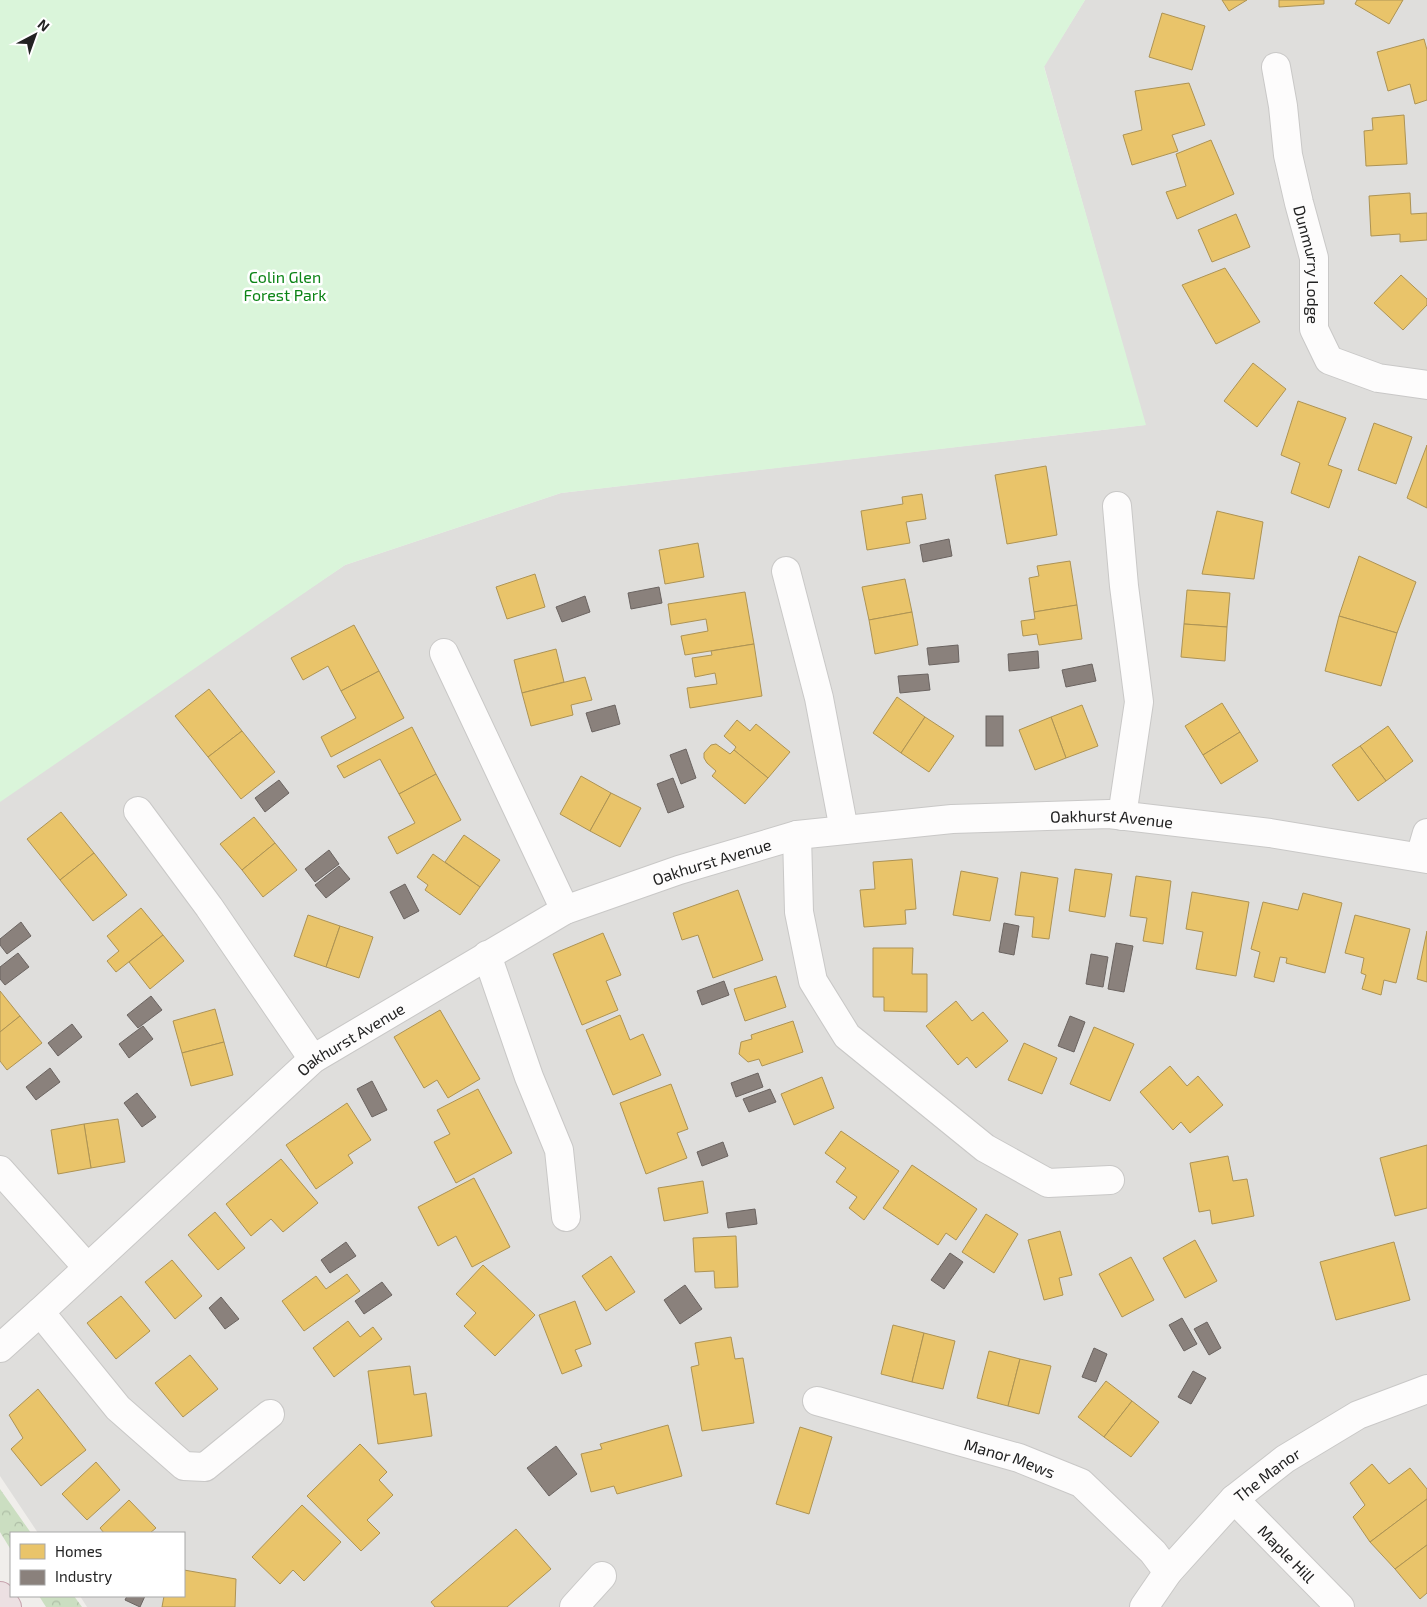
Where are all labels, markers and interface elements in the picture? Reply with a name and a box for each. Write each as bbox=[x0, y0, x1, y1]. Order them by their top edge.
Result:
north arrow bbox=[10, 10, 60, 60]
text: N bbox=[34, 15, 53, 35]
street label: Dunmurry Lodge bbox=[1291, 203, 1324, 324]
park label: Colin Glen Forest Park bbox=[244, 267, 326, 304]
street label: Oakhurst Avenue bbox=[1050, 804, 1174, 831]
street label: Oakhurst Avenue bbox=[649, 834, 773, 888]
street label: Oakhurst Avenue bbox=[292, 998, 407, 1079]
street label: Manor Mews bbox=[962, 1434, 1058, 1481]
street label: The Manor bbox=[1230, 1443, 1304, 1505]
street label: Maple Hill bbox=[1255, 1520, 1320, 1586]
legend bbox=[10, 1532, 185, 1597]
text: Homes bbox=[55, 1542, 102, 1560]
text: Industry bbox=[55, 1567, 112, 1585]

